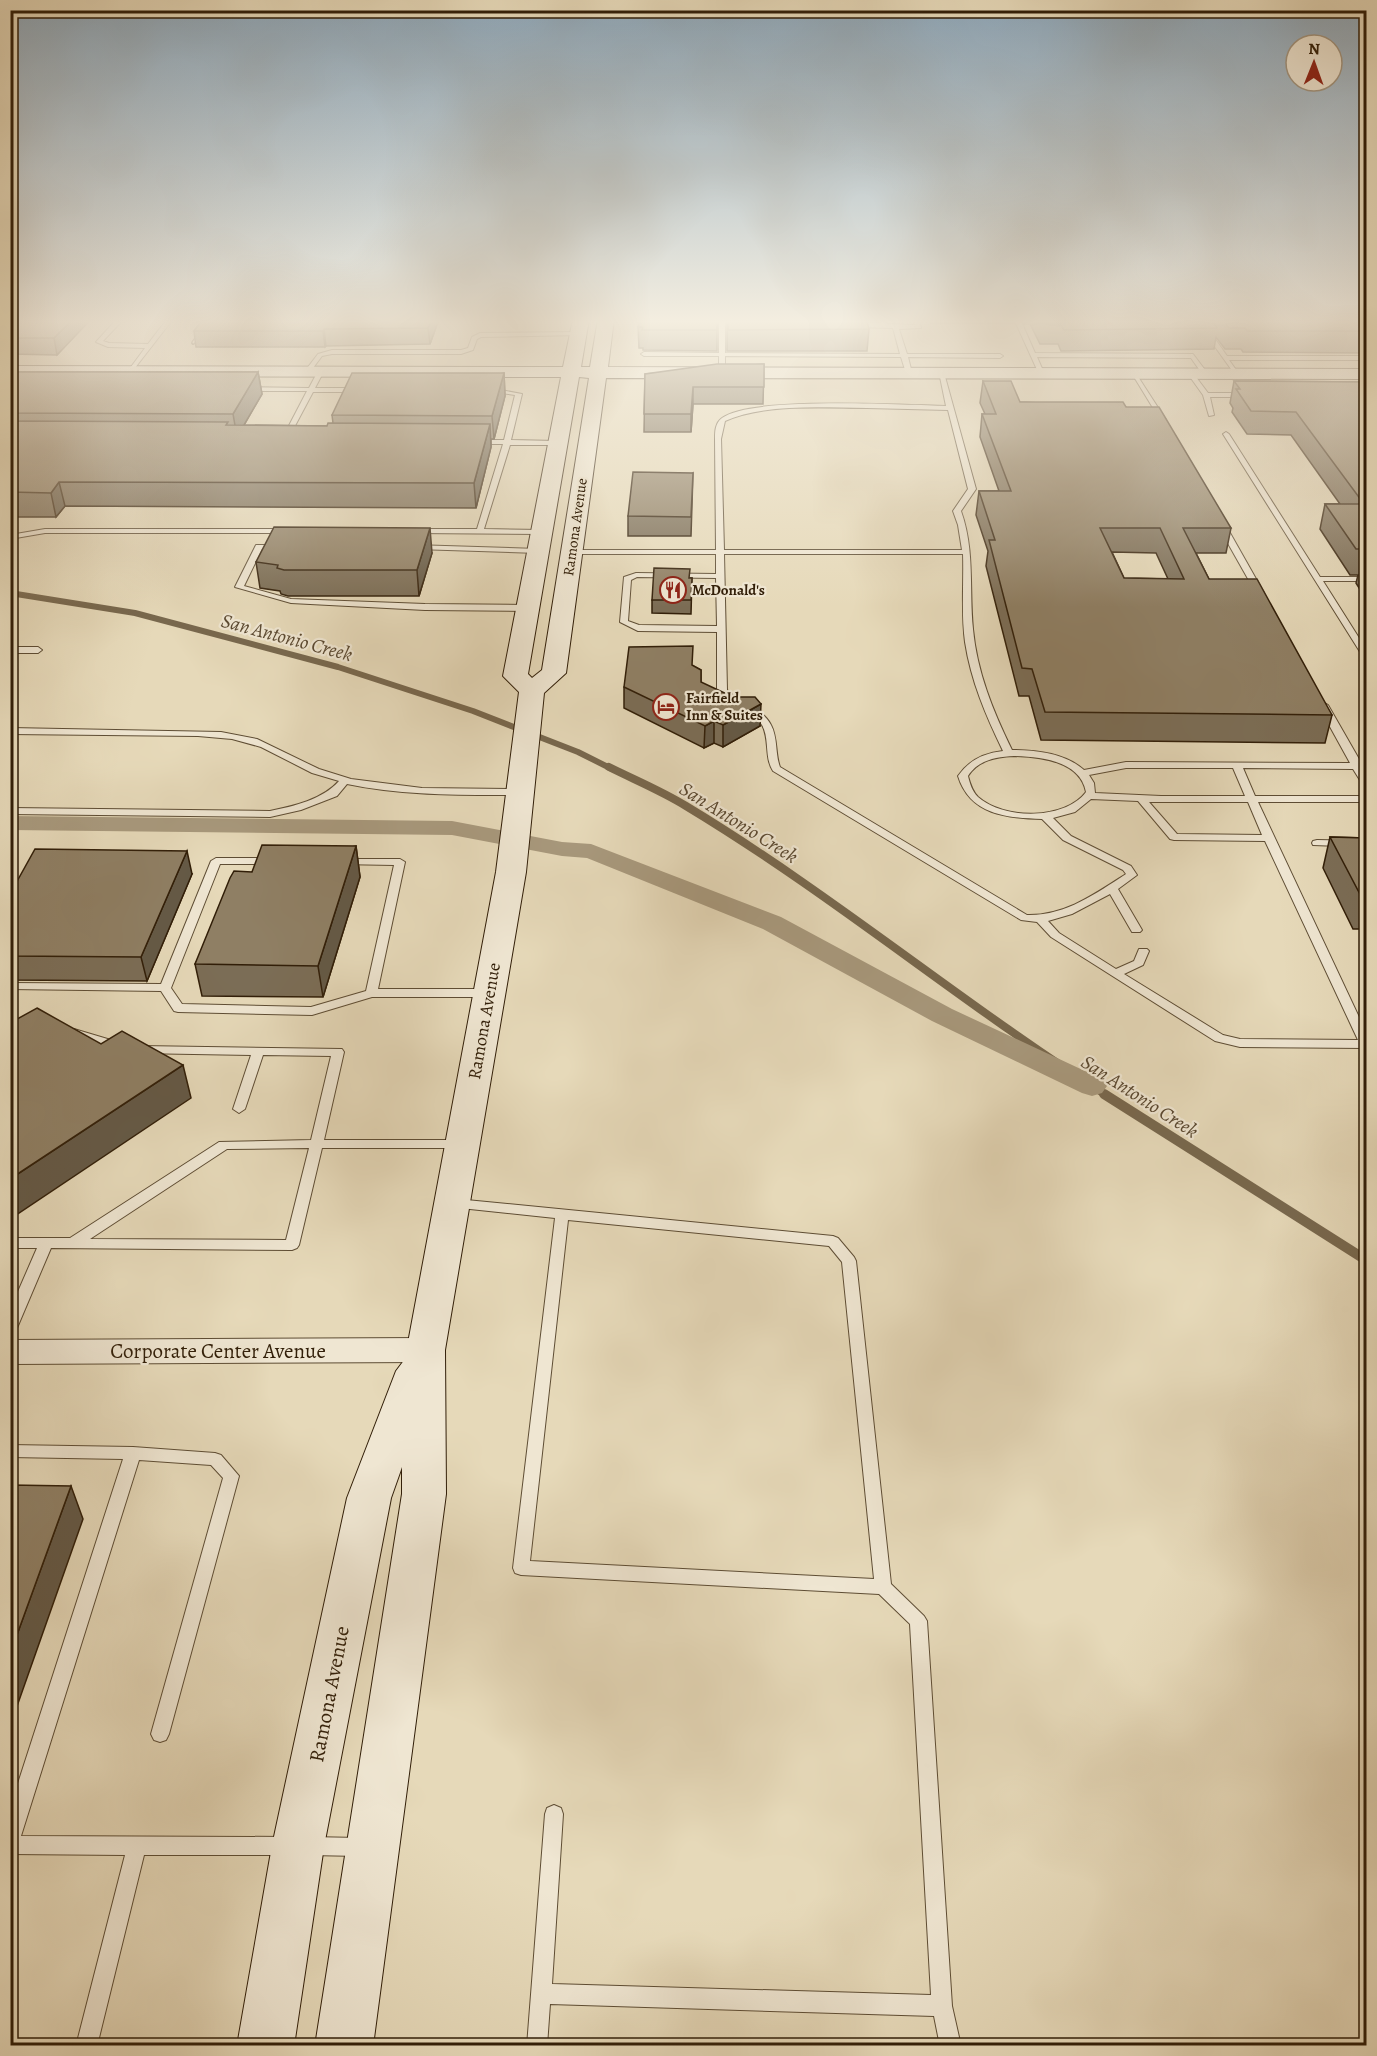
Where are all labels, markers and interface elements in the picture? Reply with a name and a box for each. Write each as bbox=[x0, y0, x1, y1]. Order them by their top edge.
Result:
north arrow bbox=[1284, 33, 1344, 93]
text: N bbox=[1308, 38, 1321, 60]
street label: Ramona Avenue bbox=[558, 476, 592, 577]
restaurant icon: McDonald's bbox=[658, 575, 688, 605]
place label: McDonald's bbox=[692, 580, 765, 600]
water label: San Antonio Creek bbox=[218, 607, 356, 668]
place label: Fairfield Inn & Suites bbox=[686, 688, 763, 725]
hotel icon: Fairfield Inn & Suites bbox=[651, 692, 681, 722]
water label: San Antonio Creek bbox=[674, 775, 803, 870]
street label: Ramona Avenue bbox=[462, 961, 506, 1081]
water label: San Antonio Creek bbox=[1076, 1048, 1204, 1145]
street label: Corporate Center Avenue bbox=[110, 1337, 326, 1365]
street label: Ramona Avenue bbox=[302, 1624, 356, 1764]

